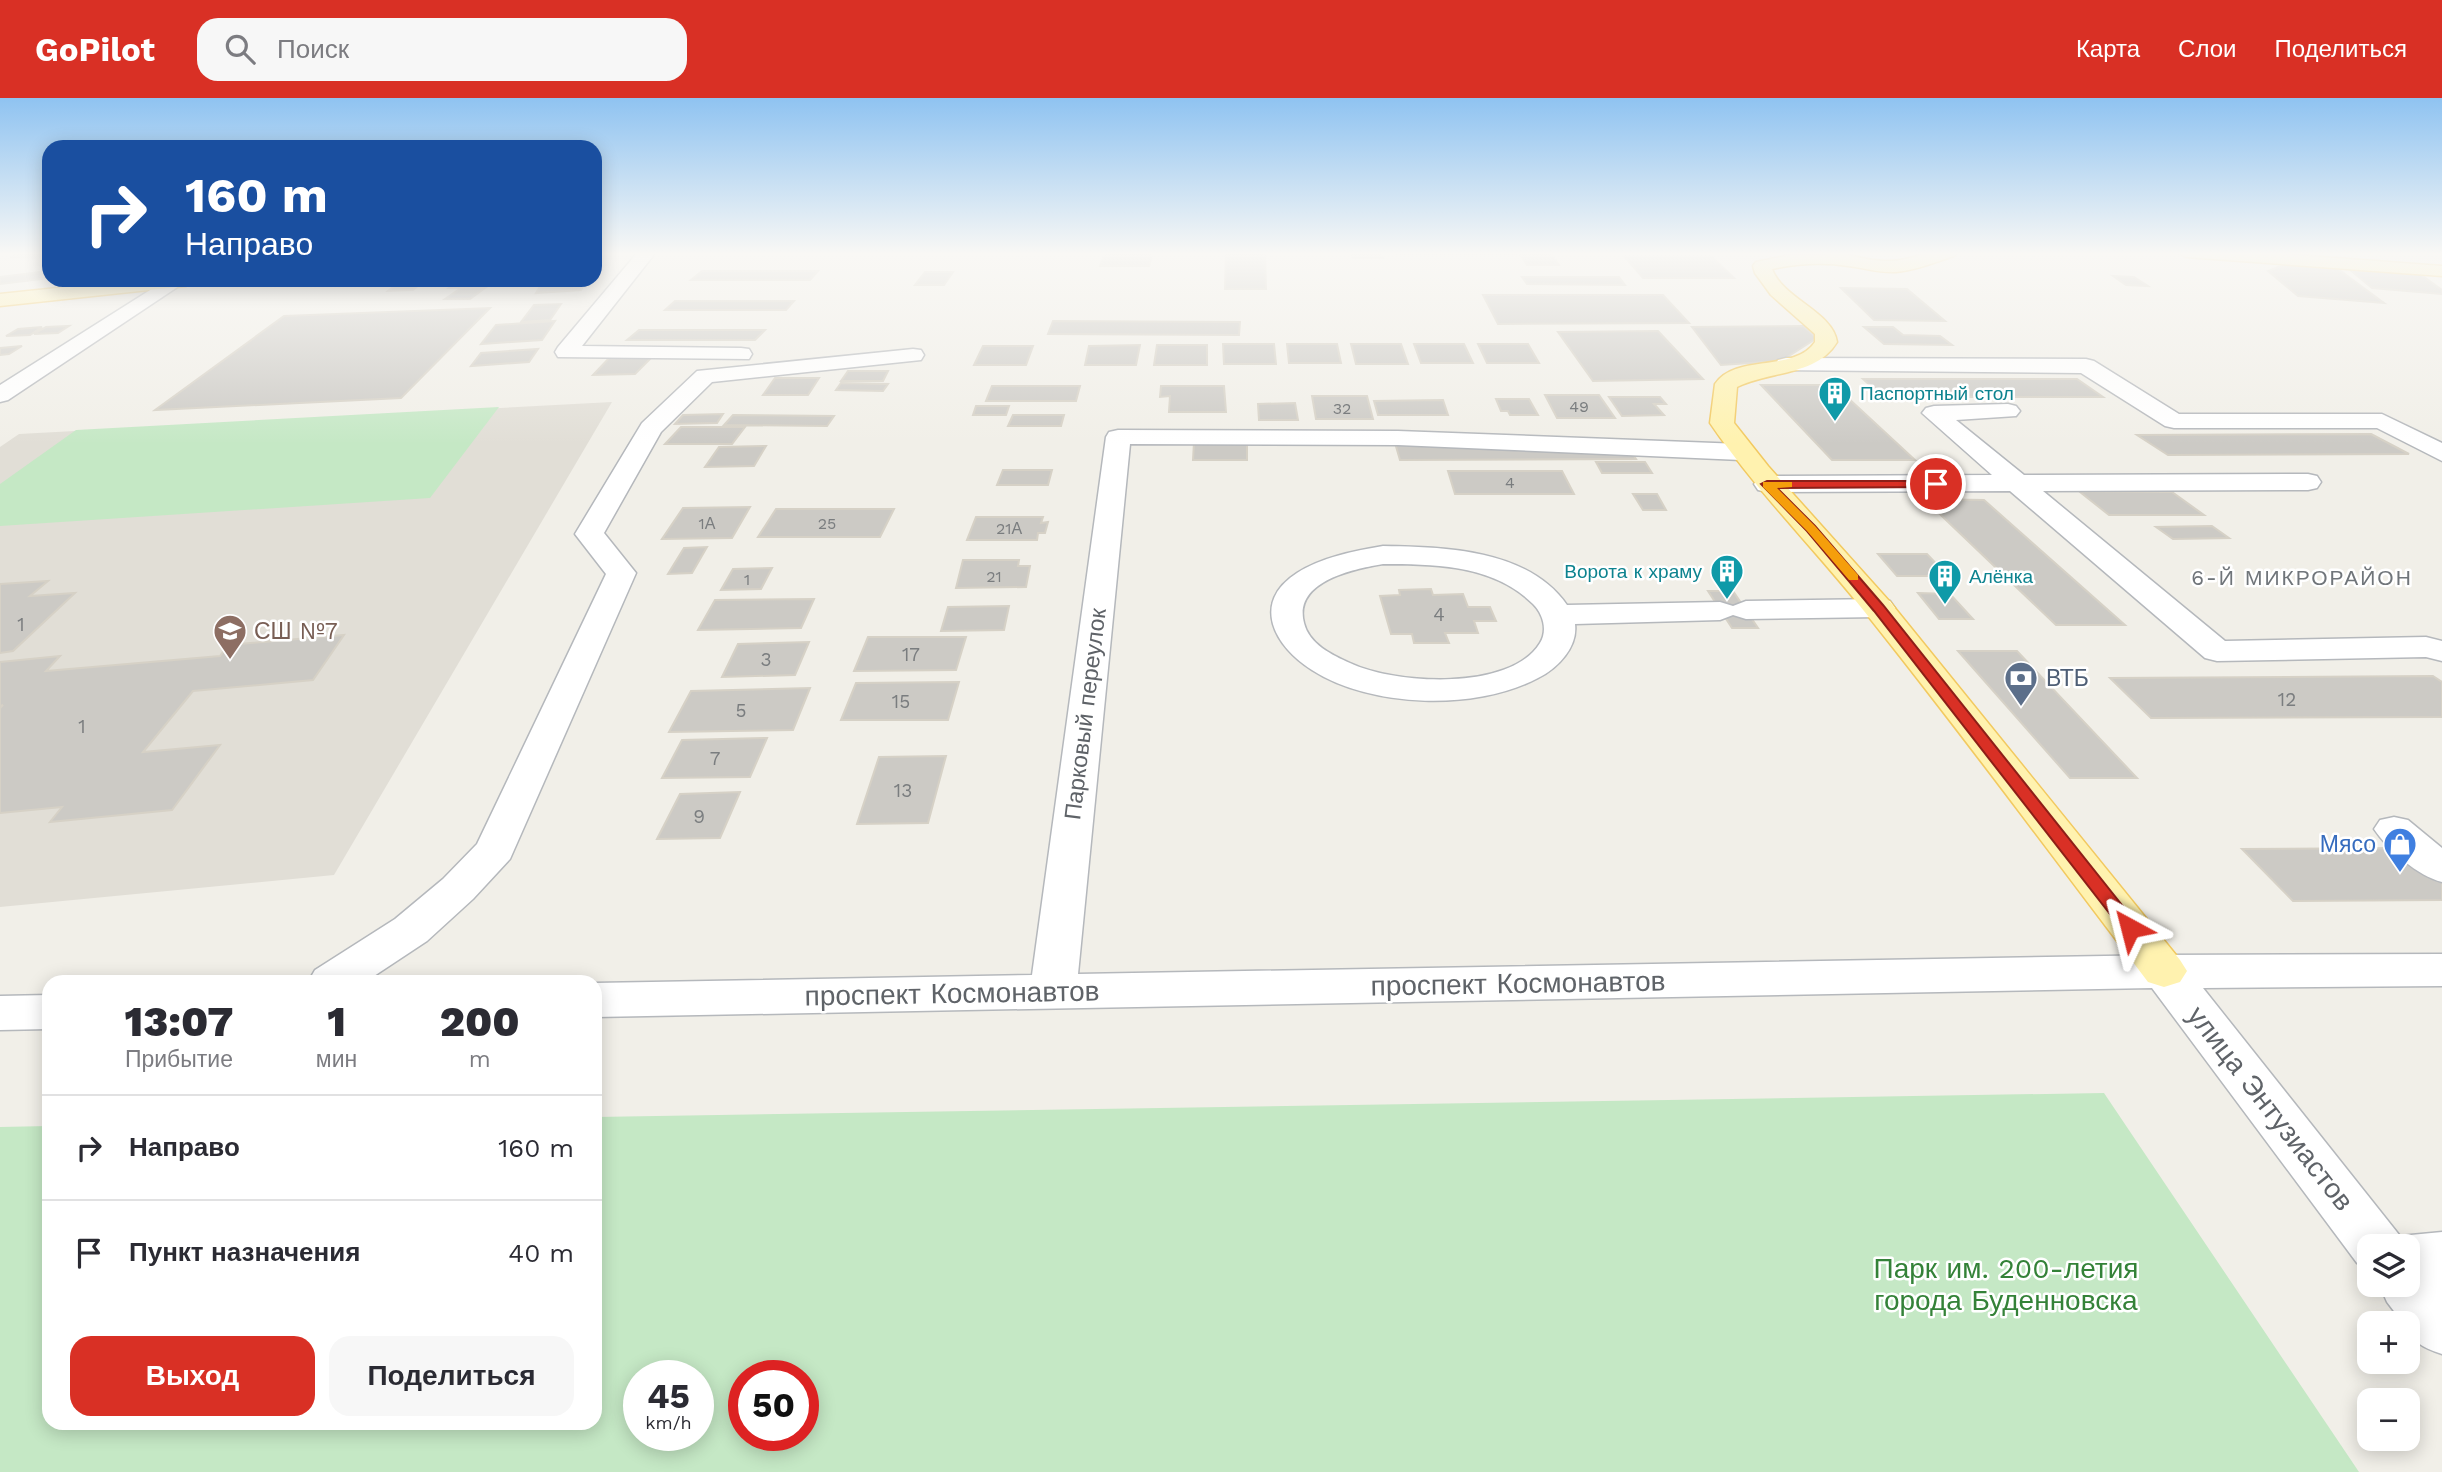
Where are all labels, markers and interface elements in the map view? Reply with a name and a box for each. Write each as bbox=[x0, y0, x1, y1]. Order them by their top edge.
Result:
search box bbox=[197, 18, 687, 81]
text: GoPilot bbox=[35, 30, 155, 69]
icon: search bbox=[221, 30, 259, 68]
text: Поиск bbox=[277, 34, 349, 64]
text: Карта bbox=[2076, 35, 2140, 63]
text: Слои bbox=[2178, 35, 2236, 63]
text: Поделиться bbox=[2274, 35, 2407, 63]
text: 160 m bbox=[185, 166, 328, 224]
icon: right bbox=[70, 168, 161, 259]
text: Направо bbox=[185, 225, 313, 263]
building icon: Паспортный стол bbox=[1816, 374, 1854, 423]
place label: Паспортный стол bbox=[1860, 382, 2014, 405]
house number: 49 bbox=[1569, 397, 1589, 416]
house number: 32 bbox=[1333, 399, 1351, 418]
pin bbox=[1906, 454, 1966, 514]
icon: arrive bbox=[1917, 465, 1955, 503]
house number: 4 bbox=[1505, 473, 1515, 492]
house number: 1А bbox=[699, 514, 716, 533]
house number: 25 bbox=[818, 514, 836, 533]
house number: 21А bbox=[996, 519, 1022, 538]
building icon: Ворота к храму bbox=[1708, 552, 1746, 601]
building icon: Алёнка bbox=[1926, 557, 1964, 606]
place label: Ворота к храму bbox=[1564, 560, 1702, 583]
place label: Алёнка bbox=[1969, 565, 2034, 588]
district label: 6-Й МИКРОРАЙОН bbox=[2191, 565, 2413, 590]
house number: 21 bbox=[986, 567, 1002, 586]
house number: 1 bbox=[744, 570, 750, 589]
house number: 4 bbox=[1433, 603, 1445, 626]
street label: Парковый переулок bbox=[1059, 606, 1112, 821]
school or university icon: СШ №7 bbox=[211, 612, 249, 661]
house number: 1 bbox=[17, 613, 25, 636]
place label: СШ №7 bbox=[254, 618, 338, 645]
house number: 17 bbox=[902, 643, 920, 666]
house number: 3 bbox=[760, 648, 772, 671]
bank icon: ВТБ bbox=[2002, 659, 2040, 708]
place label: ВТБ bbox=[2046, 665, 2089, 692]
house number: 12 bbox=[2278, 688, 2296, 711]
house number: 15 bbox=[892, 690, 910, 713]
house number: 5 bbox=[735, 699, 747, 722]
house number: 1 bbox=[78, 715, 86, 738]
house number: 7 bbox=[710, 747, 720, 770]
house number: 13 bbox=[894, 779, 912, 802]
house number: 9 bbox=[693, 805, 705, 828]
shop icon: Мясо bbox=[2381, 825, 2419, 874]
place label: Мясо bbox=[2320, 831, 2376, 858]
position arrow bbox=[2093, 891, 2167, 965]
street label: проспект Космонавтов bbox=[1370, 964, 1666, 1003]
street label: проспект Космонавтов bbox=[804, 974, 1100, 1013]
text: 13:07 bbox=[124, 997, 233, 1046]
text: 1 bbox=[327, 997, 346, 1046]
text: 200 bbox=[440, 997, 520, 1046]
street label: улица Энтузиастов bbox=[2181, 1000, 2361, 1217]
text: Прибытие bbox=[125, 1046, 233, 1073]
text: мин bbox=[316, 1046, 357, 1073]
text: m bbox=[469, 1046, 491, 1073]
icon: right bbox=[70, 1129, 108, 1167]
text: Направо bbox=[129, 1132, 240, 1162]
text: 160 m bbox=[498, 1133, 574, 1163]
icon: arrive bbox=[70, 1234, 108, 1272]
map controls bbox=[2357, 1234, 2420, 1451]
button: layers bbox=[2357, 1234, 2420, 1297]
text: Пункт назначения bbox=[129, 1237, 360, 1267]
text: 40 m bbox=[508, 1238, 574, 1268]
park label: Парк им. 200-летия города Буденновска bbox=[1874, 1252, 2139, 1317]
button: + bbox=[2357, 1311, 2420, 1374]
button: Выход bbox=[70, 1336, 315, 1416]
button: Поделиться bbox=[329, 1336, 574, 1416]
speed limit sign: 50 bbox=[728, 1360, 819, 1451]
text: 45 bbox=[647, 1375, 690, 1417]
button: − bbox=[2357, 1388, 2420, 1451]
text: km/h bbox=[645, 1412, 692, 1433]

